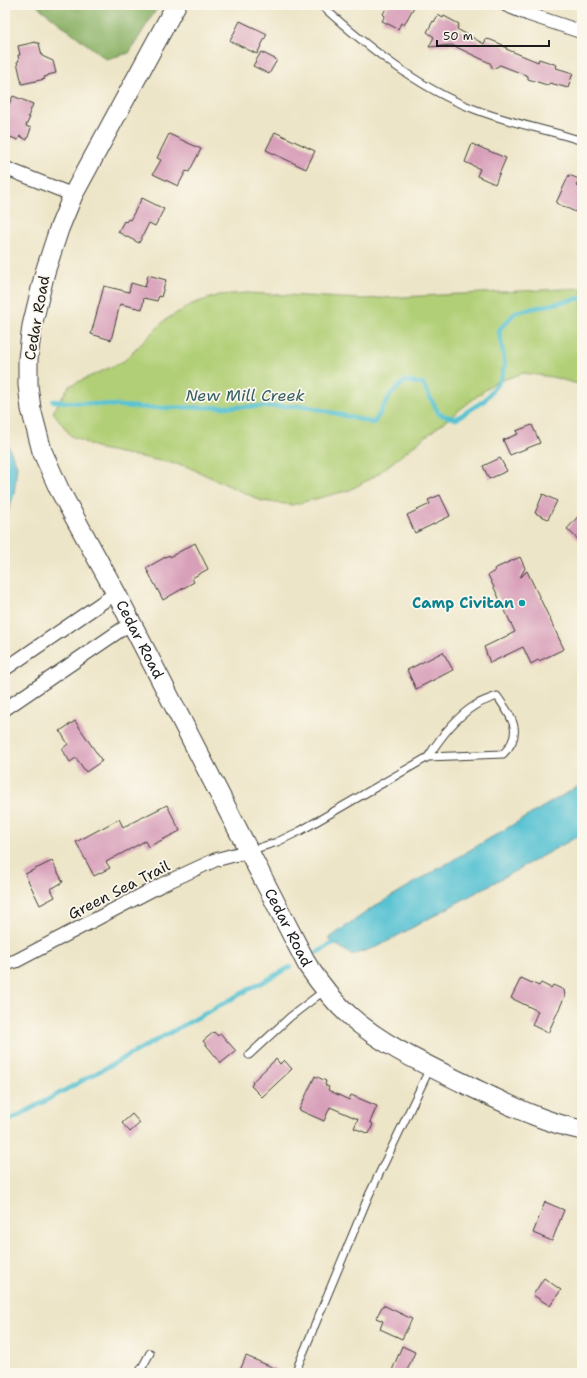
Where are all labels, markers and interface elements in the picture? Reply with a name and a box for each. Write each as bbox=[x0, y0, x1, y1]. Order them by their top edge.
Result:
scale bar bbox=[437, 22, 549, 48]
text: 50 m bbox=[443, 28, 473, 44]
street label: Cedar Road bbox=[20, 274, 54, 362]
water label: New Mill Creek bbox=[185, 385, 305, 406]
place label: Camp Civitan bbox=[412, 593, 514, 613]
street label: Cedar Road bbox=[111, 597, 169, 683]
marker: Camp Civitan bbox=[517, 598, 527, 608]
street label: Green Sea Trail bbox=[65, 856, 174, 924]
street label: Cedar Road bbox=[260, 885, 317, 971]

